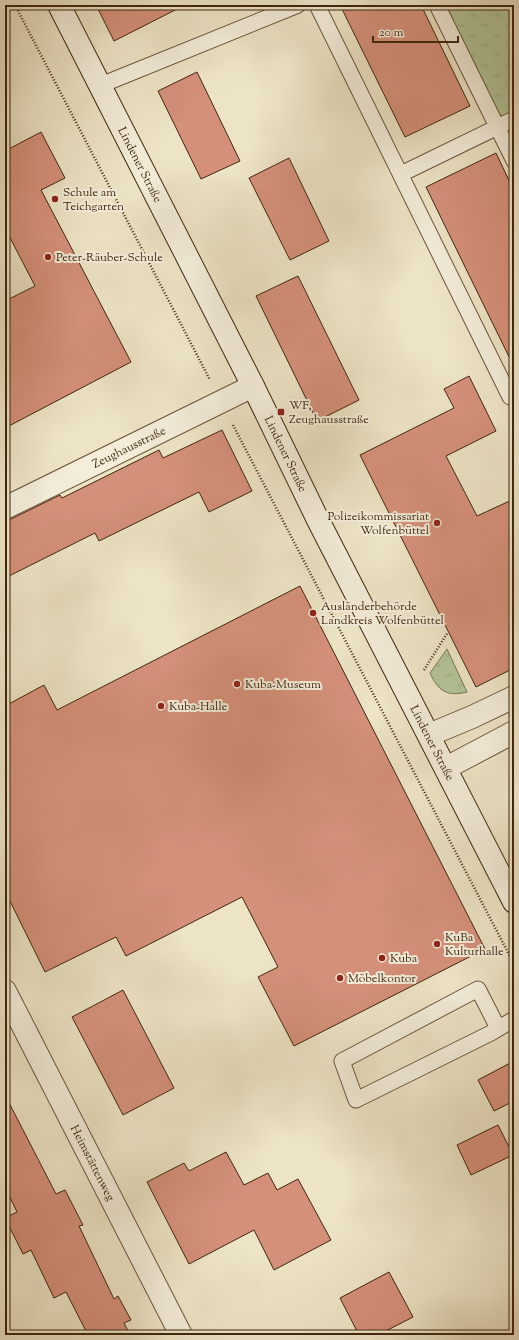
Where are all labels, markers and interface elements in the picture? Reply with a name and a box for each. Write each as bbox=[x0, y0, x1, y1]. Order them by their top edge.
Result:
scale bar bbox=[373, 18, 458, 44]
text: 20 m bbox=[379, 24, 404, 42]
street label: Lindener Straße bbox=[113, 124, 166, 206]
place label: Schule am Teichgarten bbox=[63, 184, 124, 216]
marker: Schule am Teichgarten bbox=[50, 194, 60, 204]
place label: Peter-Räuber-Schule bbox=[56, 249, 163, 267]
marker: Peter-Räuber-Schule bbox=[43, 252, 53, 262]
place label: WF, Zeughausstraße bbox=[289, 397, 369, 429]
marker: WF, Zeughausstraße bbox=[276, 407, 286, 417]
street label: Lindener Straße bbox=[259, 413, 311, 496]
street label: Zeughausstraße bbox=[89, 422, 170, 474]
place label: Polizeikommissariat Wolfenbüttel bbox=[328, 508, 430, 540]
marker: Polizeikommissariat Wolfenbüttel bbox=[432, 518, 442, 528]
place label: Ausländerbehörde Landkreis Wolfenbüttel bbox=[321, 598, 444, 630]
marker: Ausländerbehörde Landkreis Wolfenbüttel bbox=[308, 608, 318, 618]
place label: Kuba-Museum bbox=[245, 676, 321, 694]
marker: Kuba-Museum bbox=[232, 679, 242, 689]
place label: Kuba-Halle bbox=[169, 698, 228, 716]
marker: Kuba-Halle bbox=[156, 701, 166, 711]
street label: Lindener Straße bbox=[405, 702, 459, 785]
place label: KuBa Kulturhalle bbox=[445, 929, 504, 961]
marker: KuBa Kulturhalle bbox=[432, 939, 442, 949]
place label: Kuba bbox=[390, 950, 418, 968]
marker: Kuba bbox=[377, 953, 387, 963]
place label: Möbelkontor bbox=[348, 970, 416, 988]
marker: Möbelkontor bbox=[335, 973, 345, 983]
street label: Heimstättenweg bbox=[65, 1122, 119, 1205]

